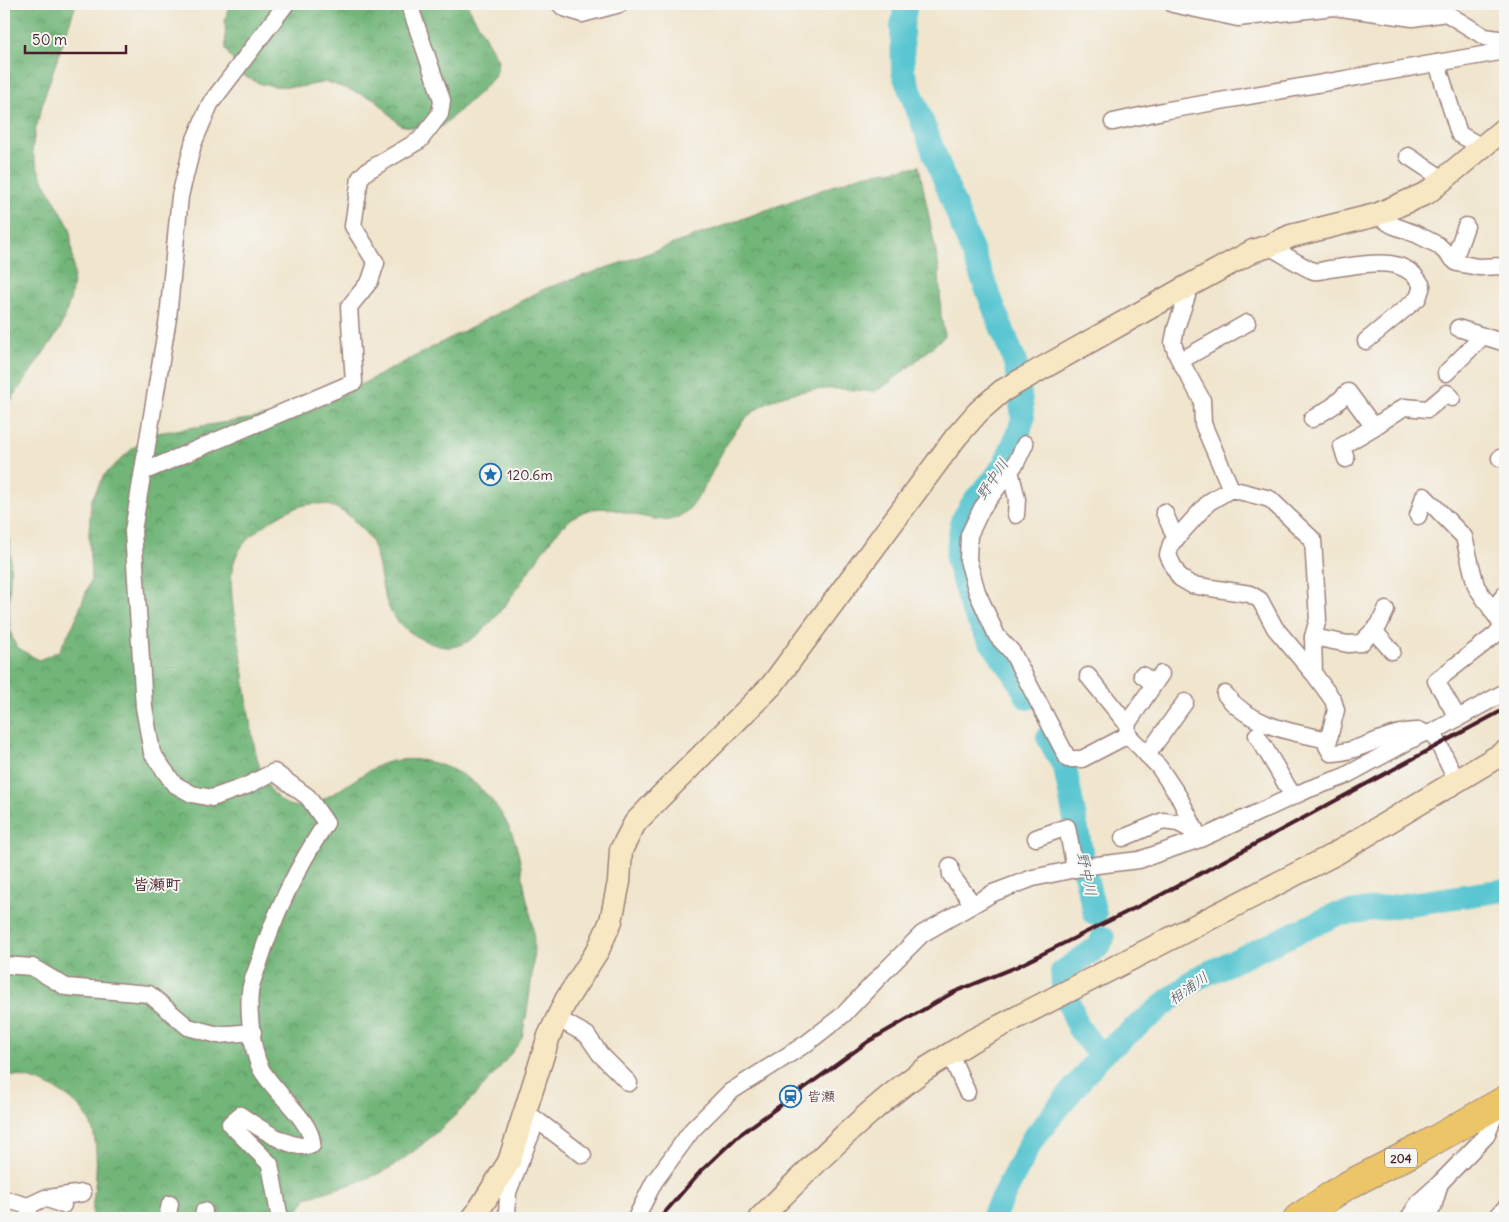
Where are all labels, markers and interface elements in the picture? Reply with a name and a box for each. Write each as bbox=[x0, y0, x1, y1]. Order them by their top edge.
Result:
scale bar bbox=[25, 22, 126, 54]
text: 50 m bbox=[32, 30, 67, 49]
water label: 野中川 bbox=[972, 455, 1012, 503]
place icon: 120.6m bbox=[479, 463, 503, 487]
place label: 120.6m bbox=[507, 466, 553, 484]
water label: 野中川 bbox=[1073, 850, 1101, 898]
district label: 皆瀬町 bbox=[133, 874, 181, 894]
water label: 相浦川 bbox=[1164, 967, 1212, 1009]
station icon: 皆瀬 bbox=[779, 1084, 803, 1108]
place label: 皆瀬 bbox=[807, 1087, 835, 1105]
road number: 204 bbox=[1385, 1148, 1417, 1168]

